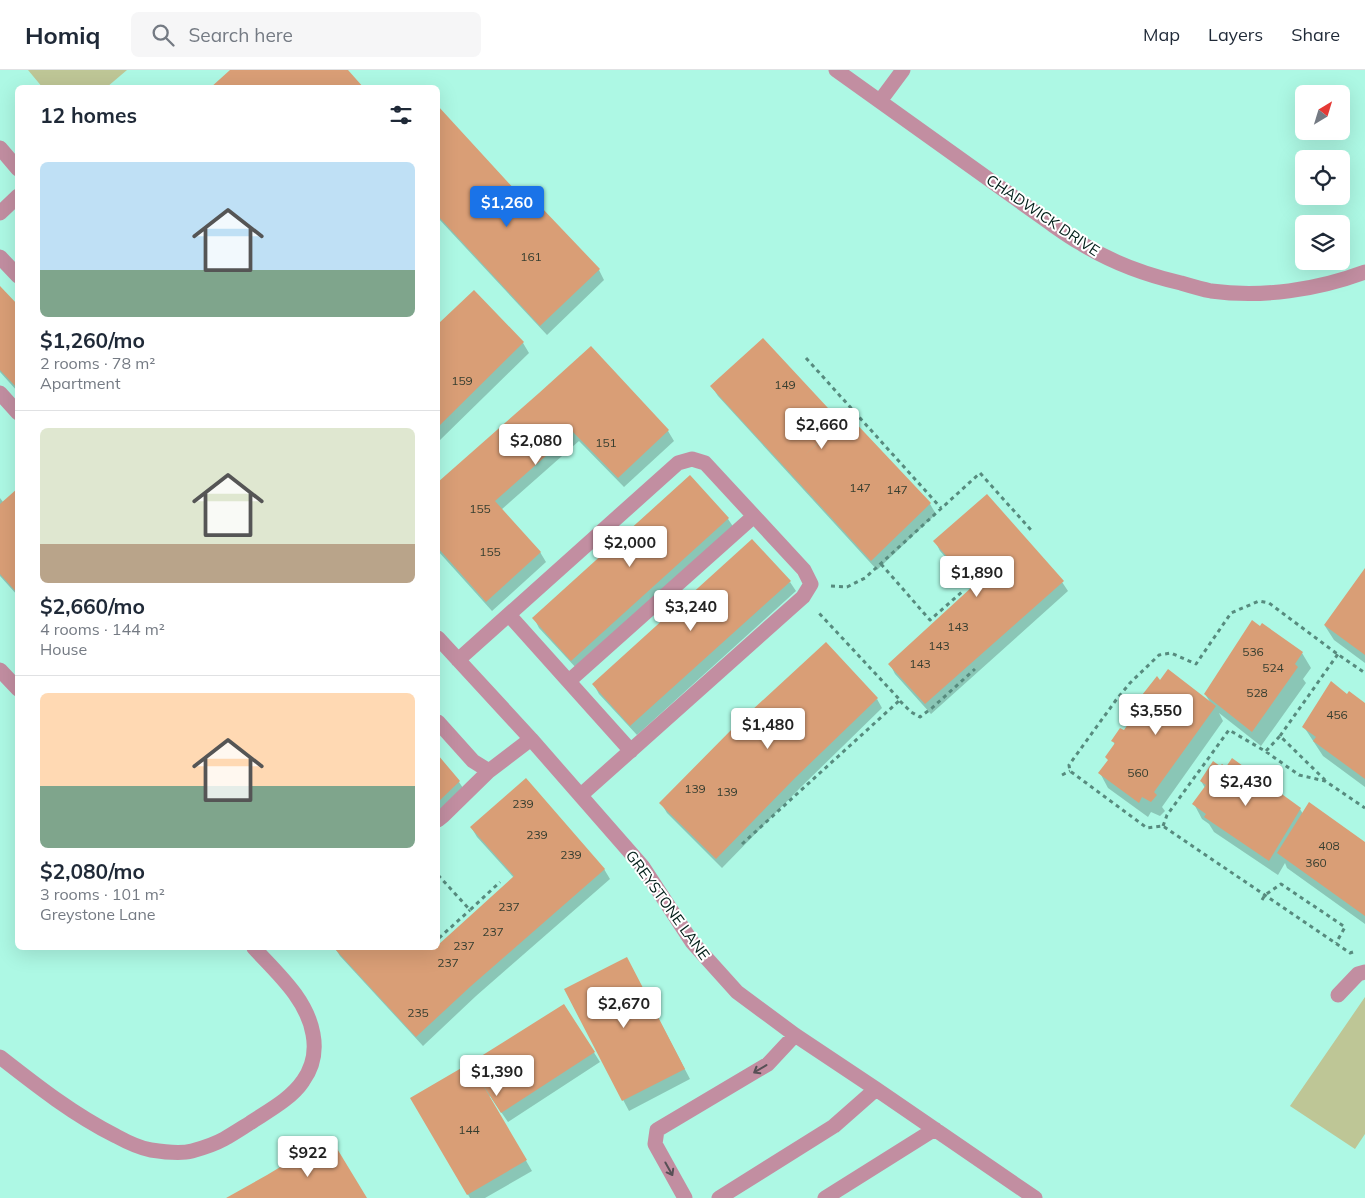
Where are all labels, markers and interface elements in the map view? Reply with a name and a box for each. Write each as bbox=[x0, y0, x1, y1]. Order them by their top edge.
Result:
search box bbox=[131, 12, 481, 57]
text: Homiq bbox=[25, 20, 101, 50]
icon: search bbox=[149, 21, 177, 49]
text: Search here bbox=[189, 23, 293, 47]
text: Map bbox=[1143, 23, 1180, 46]
text: Layers bbox=[1208, 23, 1263, 46]
text: Share bbox=[1291, 23, 1340, 46]
north arrow bbox=[1295, 85, 1350, 140]
map controls bbox=[1295, 85, 1350, 270]
icon: filters bbox=[387, 101, 415, 129]
text: 12 homes bbox=[40, 102, 137, 128]
button: locate bbox=[1295, 150, 1350, 205]
street label: CHADWICK DRIVE bbox=[983, 170, 1103, 260]
pin: $1,260 bbox=[466, 186, 548, 228]
text: $1,260 bbox=[481, 192, 533, 212]
icon: home bbox=[183, 195, 273, 285]
button: layers bbox=[1295, 215, 1350, 270]
house number: 161 bbox=[520, 249, 542, 264]
text: $1,260/mo bbox=[40, 327, 145, 353]
text: 2 rooms · 78 m² bbox=[40, 353, 155, 373]
text: Apartment bbox=[40, 373, 121, 393]
house number: 159 bbox=[451, 373, 473, 388]
house number: 149 bbox=[774, 377, 796, 392]
pin: $2,660 bbox=[781, 408, 863, 450]
text: $2,660 bbox=[796, 414, 848, 434]
pin: $2,080 bbox=[495, 424, 577, 466]
text: $2,080 bbox=[510, 430, 562, 450]
house number: 151 bbox=[595, 435, 617, 450]
icon: home bbox=[183, 460, 273, 550]
house number: 147 bbox=[849, 480, 871, 495]
house number: 147 bbox=[886, 482, 908, 497]
house number: 155 bbox=[469, 501, 491, 516]
pin: $2,000 bbox=[589, 526, 671, 568]
text: $2,000 bbox=[604, 532, 656, 552]
house number: 155 bbox=[479, 544, 501, 559]
pin: $1,890 bbox=[936, 556, 1018, 598]
text: $1,890 bbox=[951, 562, 1003, 582]
pin: $3,240 bbox=[650, 590, 732, 632]
text: $2,660/mo bbox=[40, 593, 145, 619]
text: $3,240 bbox=[665, 596, 717, 616]
text: 4 rooms · 144 m² bbox=[40, 619, 165, 639]
house number: 143 bbox=[947, 619, 969, 634]
house number: 143 bbox=[928, 638, 950, 653]
text: House bbox=[40, 639, 87, 659]
house number: 536 bbox=[1242, 644, 1264, 659]
house number: 143 bbox=[909, 656, 931, 671]
house number: 524 bbox=[1262, 660, 1284, 675]
house number: 528 bbox=[1246, 685, 1268, 700]
pin: $3,550 bbox=[1115, 694, 1197, 736]
text: $3,550 bbox=[1130, 700, 1182, 720]
house number: 456 bbox=[1326, 707, 1348, 722]
pin: $1,480 bbox=[727, 708, 809, 750]
text: $1,480 bbox=[742, 714, 794, 734]
icon: home bbox=[183, 725, 273, 815]
pin: $2,430 bbox=[1205, 764, 1287, 807]
house number: 560 bbox=[1127, 765, 1149, 780]
text: $2,430 bbox=[1220, 771, 1272, 791]
house number: 139 bbox=[684, 781, 706, 796]
house number: 139 bbox=[716, 784, 738, 799]
house number: 239 bbox=[512, 796, 534, 811]
house number: 239 bbox=[526, 827, 548, 842]
house number: 408 bbox=[1318, 838, 1340, 853]
house number: 239 bbox=[560, 847, 582, 862]
street label: GREYSTONE LANE bbox=[622, 847, 714, 964]
house number: 360 bbox=[1305, 855, 1327, 870]
text: $2,080/mo bbox=[40, 858, 145, 884]
text: 3 rooms · 101 m² bbox=[40, 884, 165, 904]
house number: 237 bbox=[498, 899, 520, 914]
text: Greystone Lane bbox=[40, 904, 156, 924]
house number: 237 bbox=[482, 924, 504, 939]
house number: 237 bbox=[453, 938, 475, 953]
house number: 237 bbox=[437, 955, 459, 970]
pin: $2,670 bbox=[583, 986, 665, 1029]
text: $2,670 bbox=[598, 993, 650, 1013]
house number: 235 bbox=[407, 1005, 429, 1020]
pin: $1,390 bbox=[456, 1054, 538, 1097]
text: $1,390 bbox=[471, 1061, 523, 1081]
one-way arrow bbox=[754, 1064, 768, 1074]
house number: 144 bbox=[458, 1122, 480, 1137]
pin: $922 bbox=[278, 1136, 338, 1178]
text: $922 bbox=[289, 1142, 327, 1162]
one-way arrow bbox=[664, 1161, 674, 1176]

